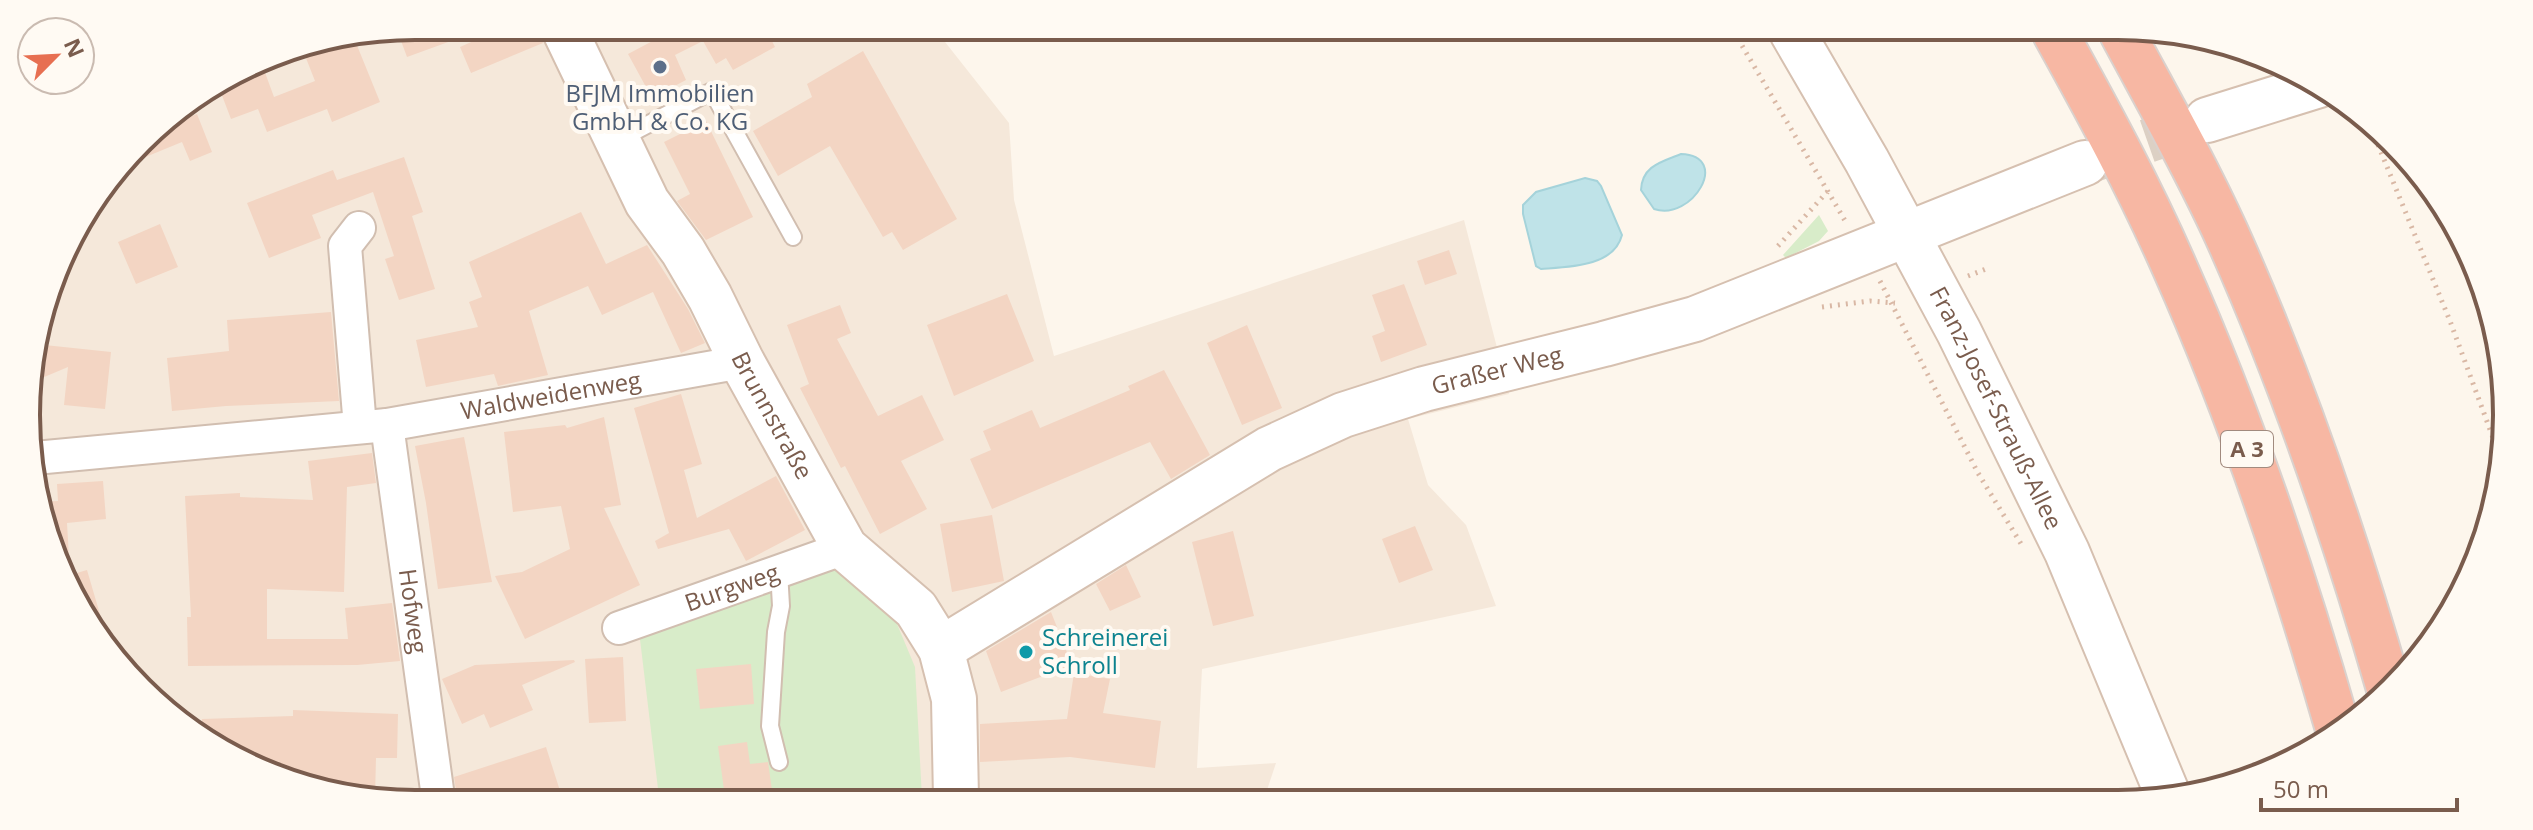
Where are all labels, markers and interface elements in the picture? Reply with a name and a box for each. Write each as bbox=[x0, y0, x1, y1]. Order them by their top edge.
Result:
north arrow bbox=[16, 16, 96, 96]
text: N bbox=[58, 33, 93, 62]
marker: BFJM Immobilien GmbH & Co. KG bbox=[651, 58, 669, 76]
place label: BFJM Immobilien GmbH & Co. KG bbox=[566, 76, 754, 137]
street label: Franz-Josef-Strauß-Allee bbox=[1923, 280, 2071, 535]
street label: Graßer Weg bbox=[1428, 337, 1566, 402]
street label: Brunnstraße bbox=[724, 346, 822, 485]
street label: Waldweidenweg bbox=[458, 362, 643, 427]
road number: A 3 bbox=[2221, 431, 2273, 467]
street label: Burgweg bbox=[680, 555, 783, 618]
street label: Hofweg bbox=[392, 567, 436, 656]
place label: Schreinerei Schroll bbox=[1042, 620, 1168, 681]
marker: Schreinerei Schroll bbox=[1017, 643, 1035, 661]
scale bar bbox=[2261, 762, 2457, 812]
text: 50 m bbox=[2273, 772, 2329, 805]

